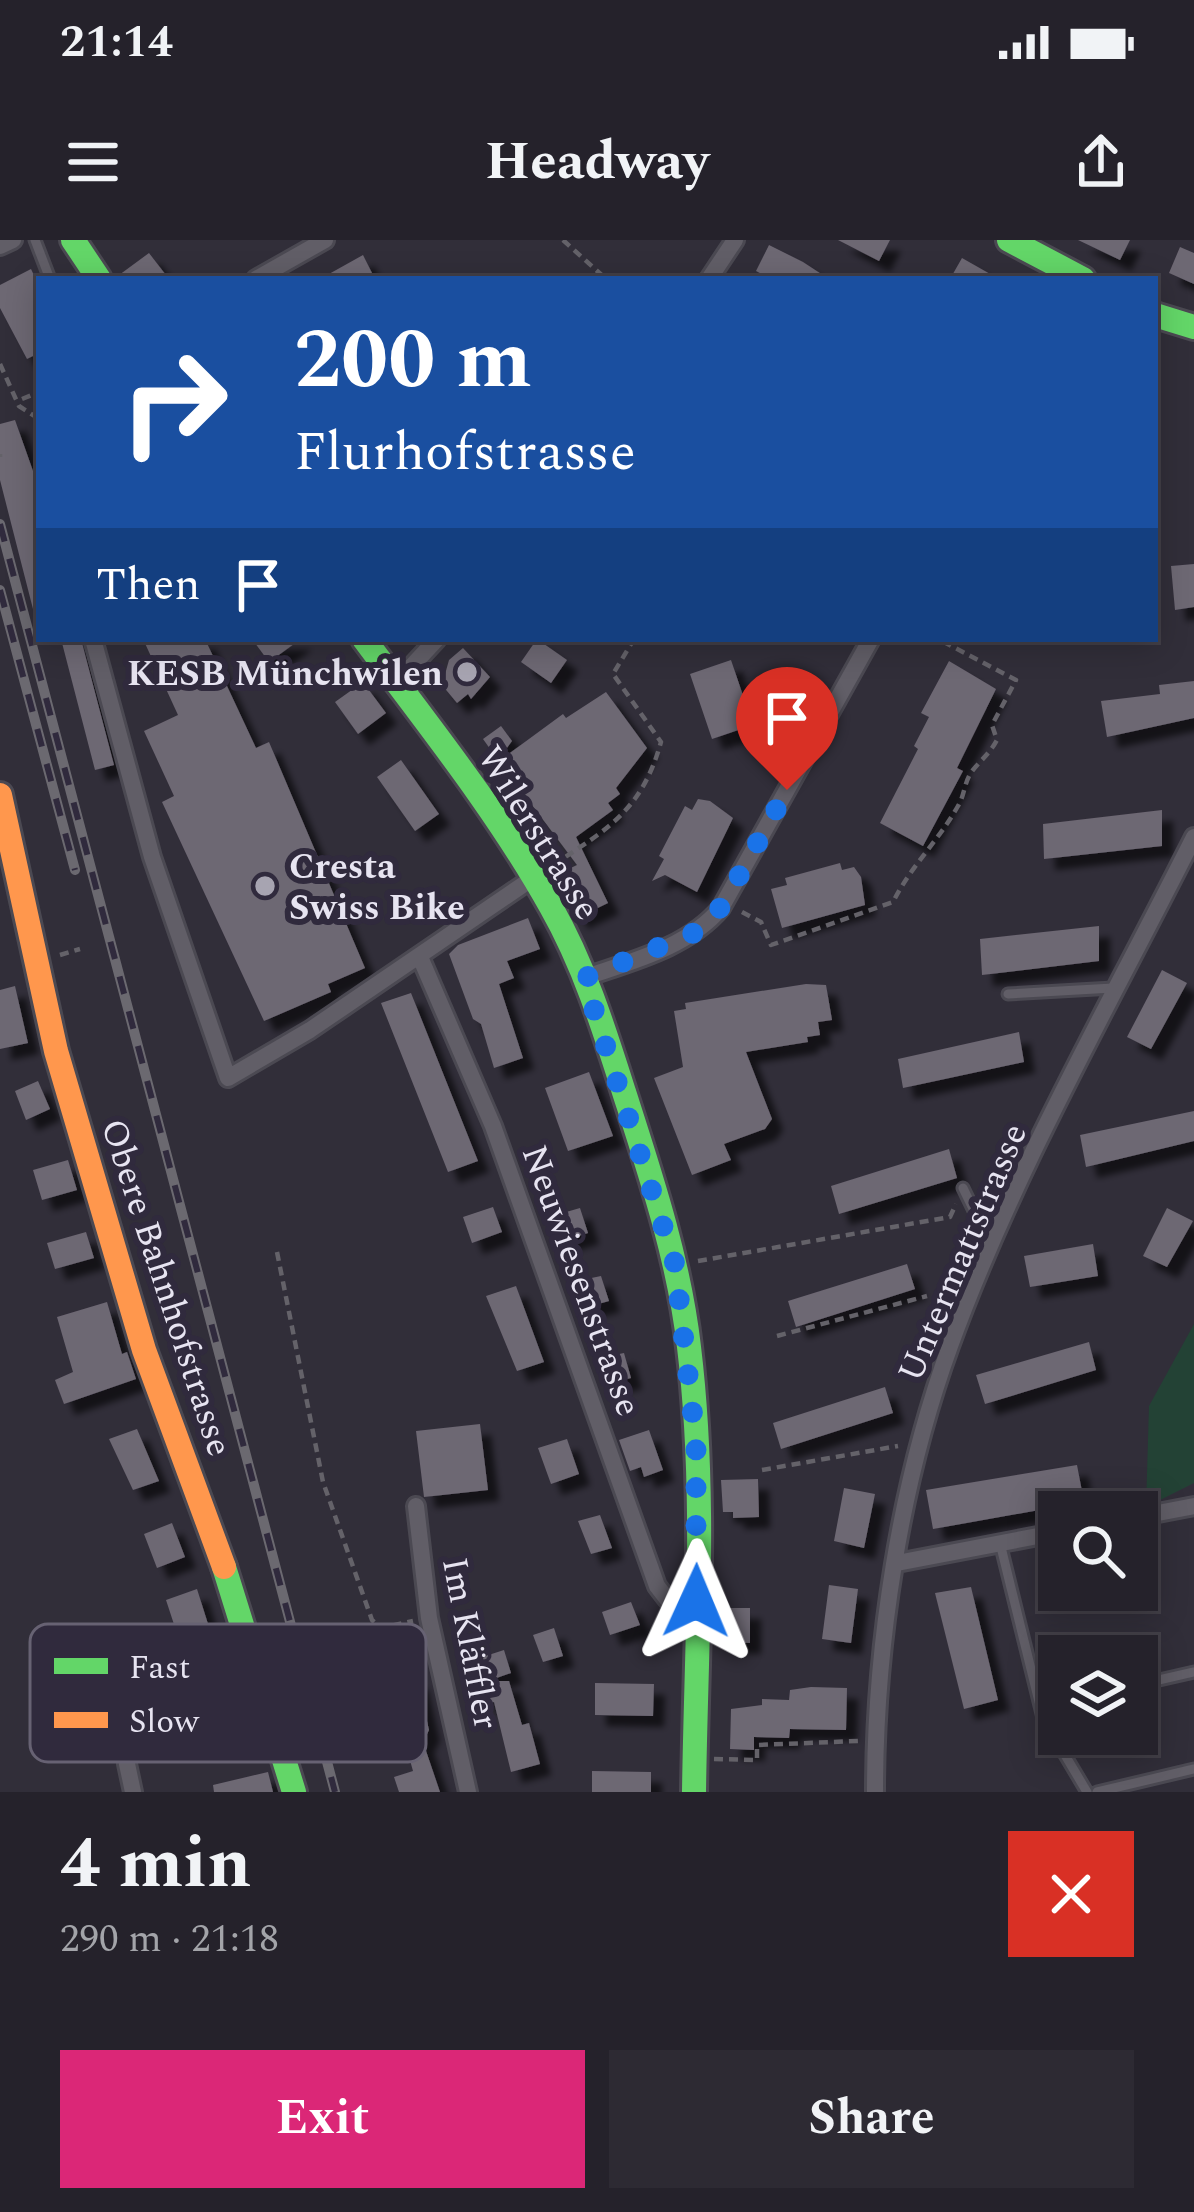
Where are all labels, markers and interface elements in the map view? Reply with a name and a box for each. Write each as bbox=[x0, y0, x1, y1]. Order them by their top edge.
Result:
text: 21:14 bbox=[60, 8, 173, 77]
text: Headway bbox=[485, 121, 709, 203]
icon: menu bbox=[60, 129, 126, 195]
icon: share bbox=[1068, 129, 1134, 195]
text: 200 m bbox=[294, 297, 532, 425]
icon: right bbox=[96, 324, 252, 480]
text: Flurhofstrasse bbox=[294, 412, 636, 494]
text: Then bbox=[96, 551, 201, 620]
icon: arrive bbox=[225, 552, 291, 618]
place label: KESB Münchwilen bbox=[127, 647, 443, 702]
marker: KESB Münchwilen bbox=[454, 659, 480, 685]
pin bbox=[736, 667, 838, 790]
icon: arrive bbox=[754, 685, 820, 751]
street label: Wilerstrasse bbox=[462, 735, 613, 932]
place label: Cresta Swiss Bike bbox=[289, 840, 465, 936]
marker: Cresta Swiss Bike bbox=[252, 873, 278, 899]
street label: Obere Bahnhofstrasse bbox=[85, 1112, 246, 1464]
street label: Untermattstrasse bbox=[884, 1115, 1043, 1391]
street label: Neuwiesenstrasse bbox=[506, 1138, 655, 1424]
map controls bbox=[1038, 1491, 1158, 1755]
button: search bbox=[1038, 1491, 1158, 1611]
position arrow bbox=[633, 1538, 759, 1664]
street label: Im Kläffler bbox=[426, 1553, 513, 1734]
legend bbox=[30, 1624, 426, 1762]
button: layers bbox=[1038, 1635, 1158, 1755]
text: Fast bbox=[129, 1643, 190, 1693]
text: Slow bbox=[129, 1697, 200, 1747]
text: 4 min bbox=[60, 1810, 252, 1919]
button: close bbox=[1008, 1831, 1134, 1957]
text: 290 m · 21:18 bbox=[60, 1910, 279, 1969]
button: Exit bbox=[60, 2050, 585, 2188]
button: Share bbox=[609, 2050, 1134, 2188]

